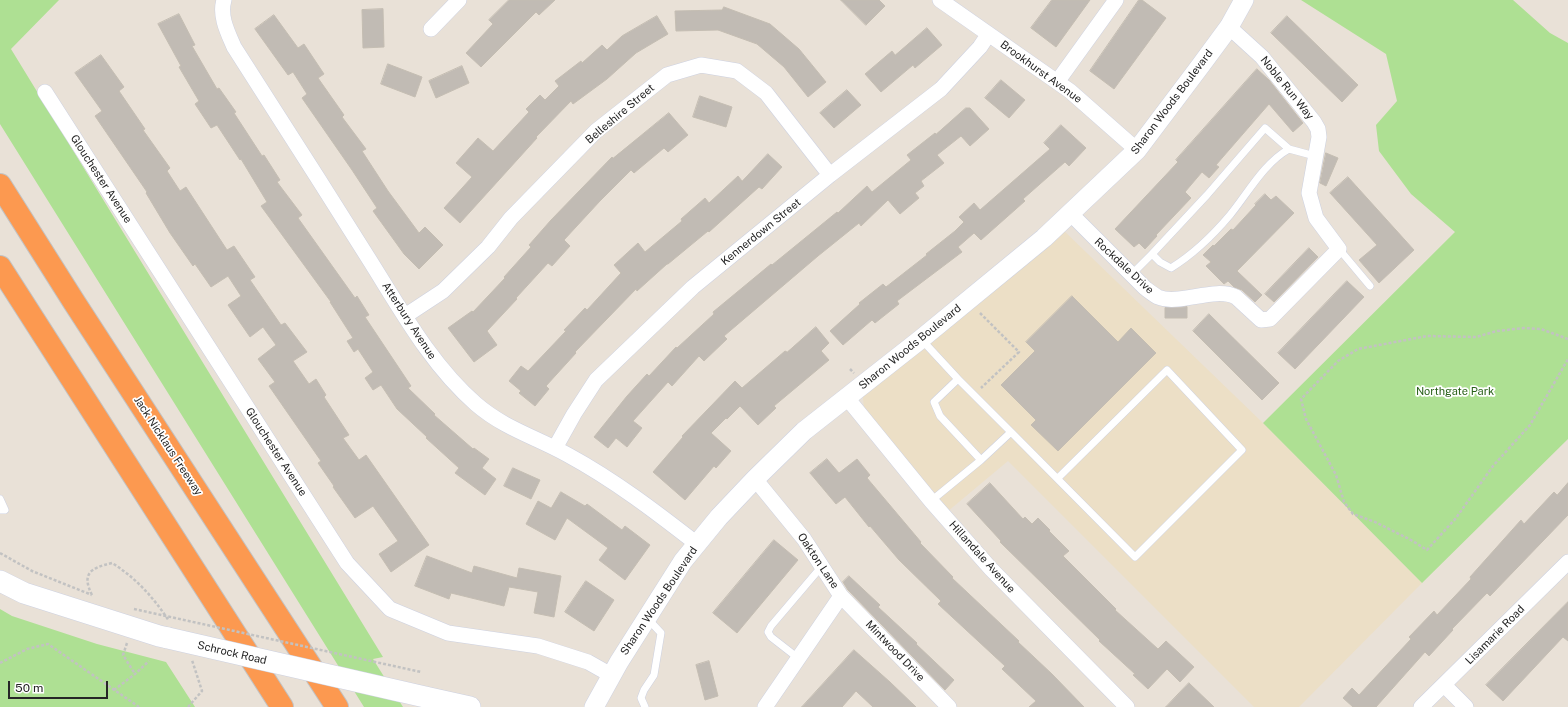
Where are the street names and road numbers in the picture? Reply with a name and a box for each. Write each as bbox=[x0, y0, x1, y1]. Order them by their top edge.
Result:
street label: Brookhurst Avenue bbox=[998, 38, 1084, 106]
street label: Sharon Woods Boulevard bbox=[1128, 47, 1216, 157]
street label: Noble Run Way bbox=[1257, 54, 1317, 122]
street label: Belleshire Street bbox=[583, 81, 657, 147]
street label: Glouchester Avenue bbox=[67, 132, 135, 226]
street label: Kennerdown Street bbox=[718, 196, 804, 268]
street label: Rockdale Drive bbox=[1092, 235, 1156, 297]
street label: Atterbury Avenue bbox=[379, 280, 439, 362]
street label: Sharon Woods Boulevard bbox=[856, 302, 964, 392]
street label: Jack Nicklaus Freeway bbox=[131, 394, 205, 498]
street label: Glouchester Avenue bbox=[242, 405, 310, 499]
street label: Hillandale Avenue bbox=[946, 518, 1018, 596]
street label: Oakton Lane bbox=[795, 531, 841, 591]
street label: Sharon Woods Boulevard bbox=[618, 544, 700, 658]
street label: Lisamarie Road bbox=[1463, 603, 1527, 667]
street label: Mintwood Drive bbox=[863, 618, 927, 684]
street label: Schrock Road bbox=[196, 639, 268, 667]

